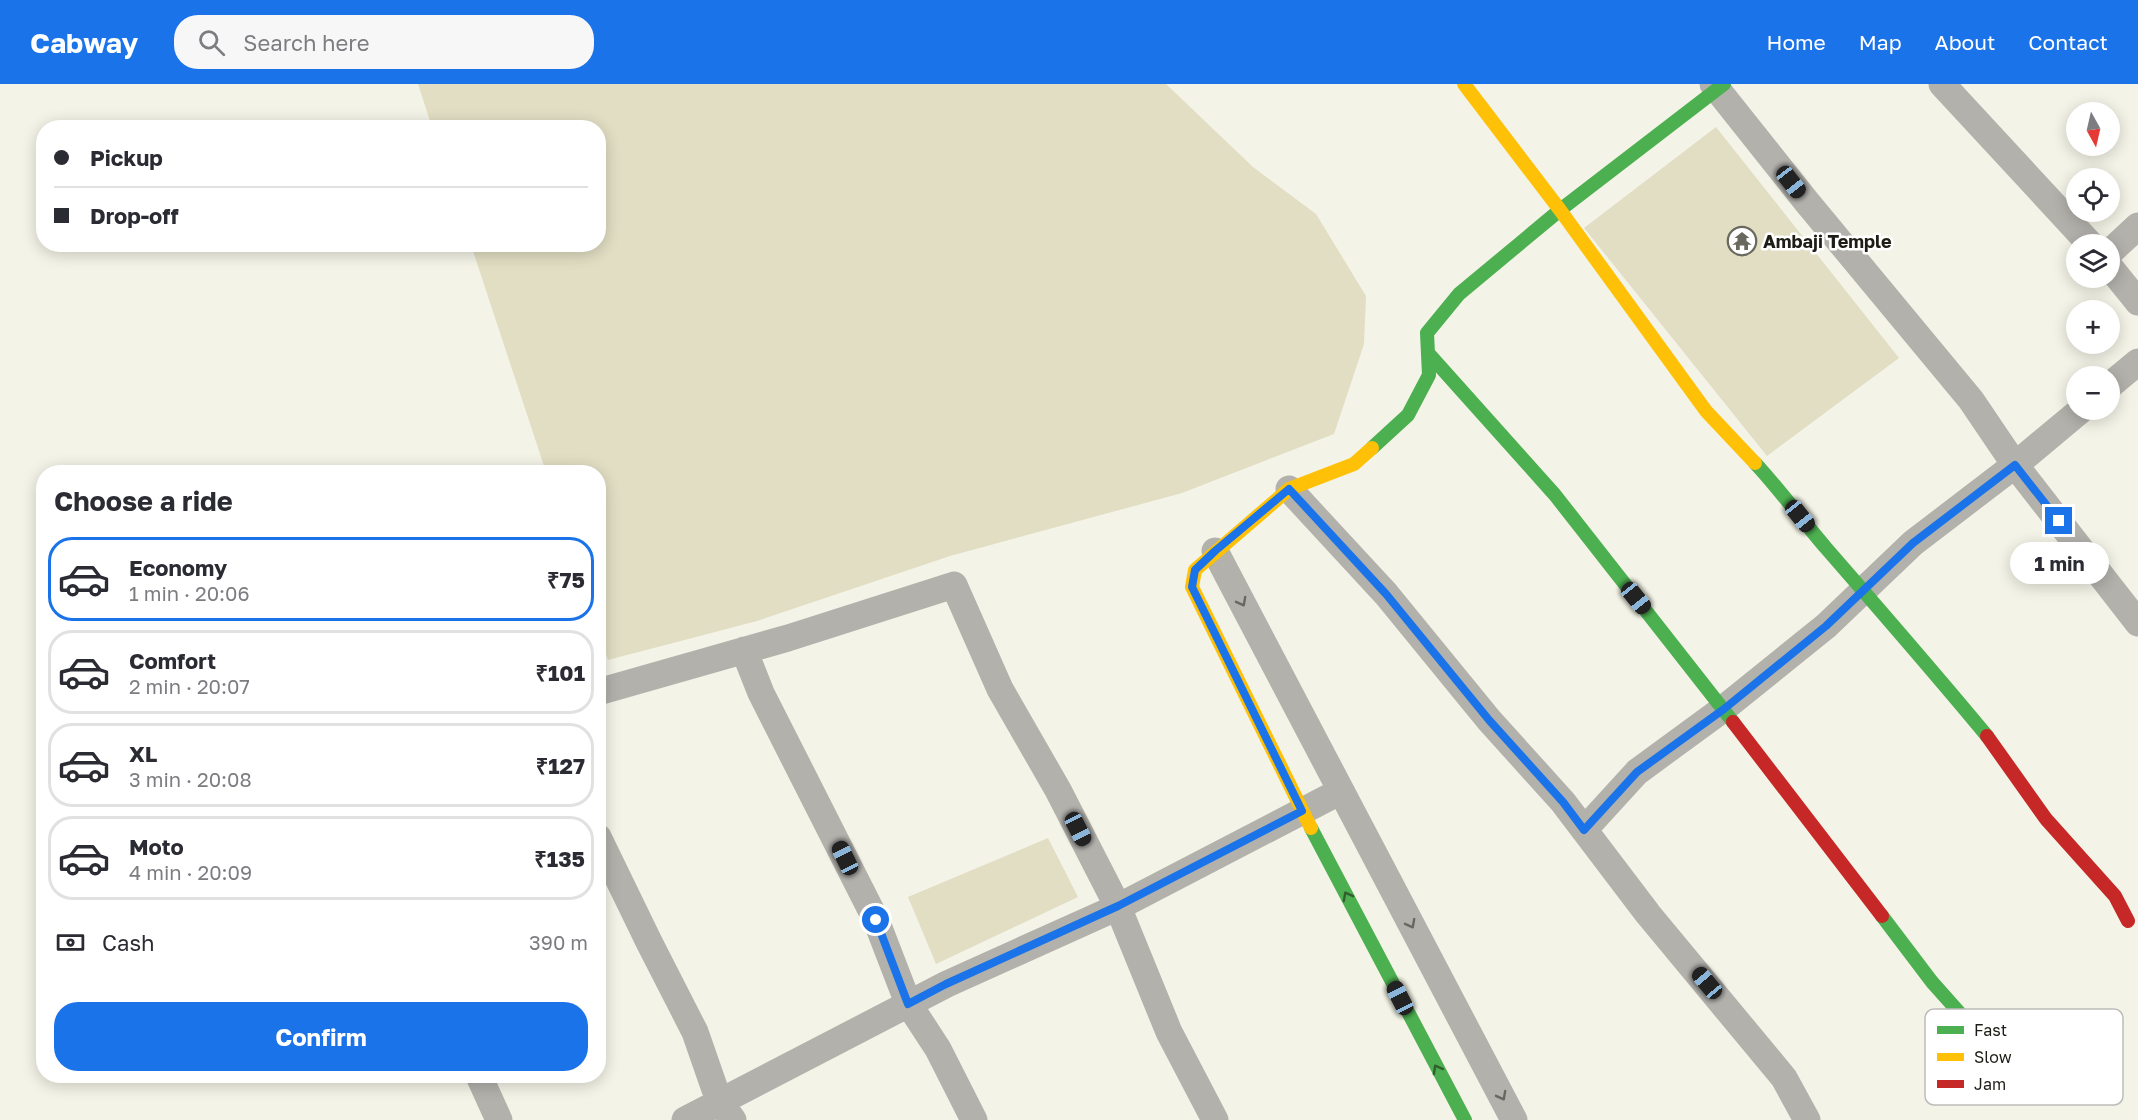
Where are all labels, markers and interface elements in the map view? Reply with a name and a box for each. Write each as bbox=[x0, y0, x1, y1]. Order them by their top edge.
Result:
search box bbox=[174, 15, 594, 69]
text: Cabway bbox=[30, 26, 138, 59]
icon: search bbox=[195, 26, 228, 59]
text: Search here bbox=[243, 29, 369, 56]
text: Home bbox=[1766, 29, 1826, 55]
text: Map bbox=[1859, 29, 1902, 55]
text: About bbox=[1935, 29, 1995, 55]
text: Contact bbox=[2028, 29, 2108, 55]
north arrow bbox=[2066, 102, 2120, 156]
map controls bbox=[2066, 102, 2120, 420]
text: Pickup bbox=[90, 144, 163, 171]
car bbox=[1773, 162, 1809, 202]
button: locate bbox=[2066, 168, 2120, 222]
text: Drop-off bbox=[90, 202, 179, 229]
temple icon: Ambaji Temple bbox=[1726, 225, 1758, 257]
place label: Ambaji Temple bbox=[1763, 230, 1892, 252]
button: layers bbox=[2066, 234, 2120, 288]
button: + bbox=[2066, 300, 2120, 354]
button: − bbox=[2066, 366, 2120, 420]
text: Choose a ride bbox=[54, 485, 233, 517]
car bbox=[1782, 496, 1818, 536]
route end bbox=[2045, 507, 2072, 534]
callout: 1 min bbox=[2010, 542, 2108, 584]
text: 1 min bbox=[2034, 551, 2085, 575]
icon: car bbox=[57, 552, 111, 606]
text: Economy bbox=[129, 554, 227, 581]
text: ₹75 bbox=[547, 566, 585, 593]
car bbox=[1618, 578, 1654, 618]
text: 1 min · 20:06 bbox=[129, 581, 250, 605]
one-way arrow bbox=[1235, 596, 1246, 607]
icon: car bbox=[57, 645, 111, 699]
text: Comfort bbox=[129, 647, 216, 674]
text: ₹101 bbox=[535, 659, 585, 686]
text: 2 min · 20:07 bbox=[129, 674, 250, 698]
icon: car bbox=[57, 738, 111, 792]
text: XL bbox=[129, 740, 157, 767]
text: ₹127 bbox=[536, 752, 585, 779]
text: 3 min · 20:08 bbox=[129, 767, 252, 791]
car bbox=[1062, 809, 1094, 849]
icon: car bbox=[57, 831, 111, 885]
text: Moto bbox=[129, 833, 184, 860]
car bbox=[829, 838, 861, 878]
text: ₹135 bbox=[534, 845, 585, 872]
text: 4 min · 20:09 bbox=[129, 860, 252, 884]
one-way arrow bbox=[1343, 891, 1354, 902]
route start bbox=[862, 906, 889, 933]
one-way arrow bbox=[1404, 918, 1415, 928]
icon: cash bbox=[54, 926, 87, 959]
text: Cash bbox=[102, 929, 155, 956]
text: 390 m bbox=[529, 930, 588, 954]
car bbox=[1689, 963, 1725, 1003]
car bbox=[1384, 978, 1416, 1018]
button: Confirm bbox=[54, 1002, 588, 1071]
legend bbox=[1925, 1009, 2123, 1105]
text: Fast bbox=[1974, 1020, 2007, 1040]
text: Slow bbox=[1974, 1047, 2012, 1067]
one-way arrow bbox=[1433, 1064, 1444, 1075]
text: Jam bbox=[1974, 1074, 2006, 1094]
one-way arrow bbox=[1494, 1090, 1506, 1101]

